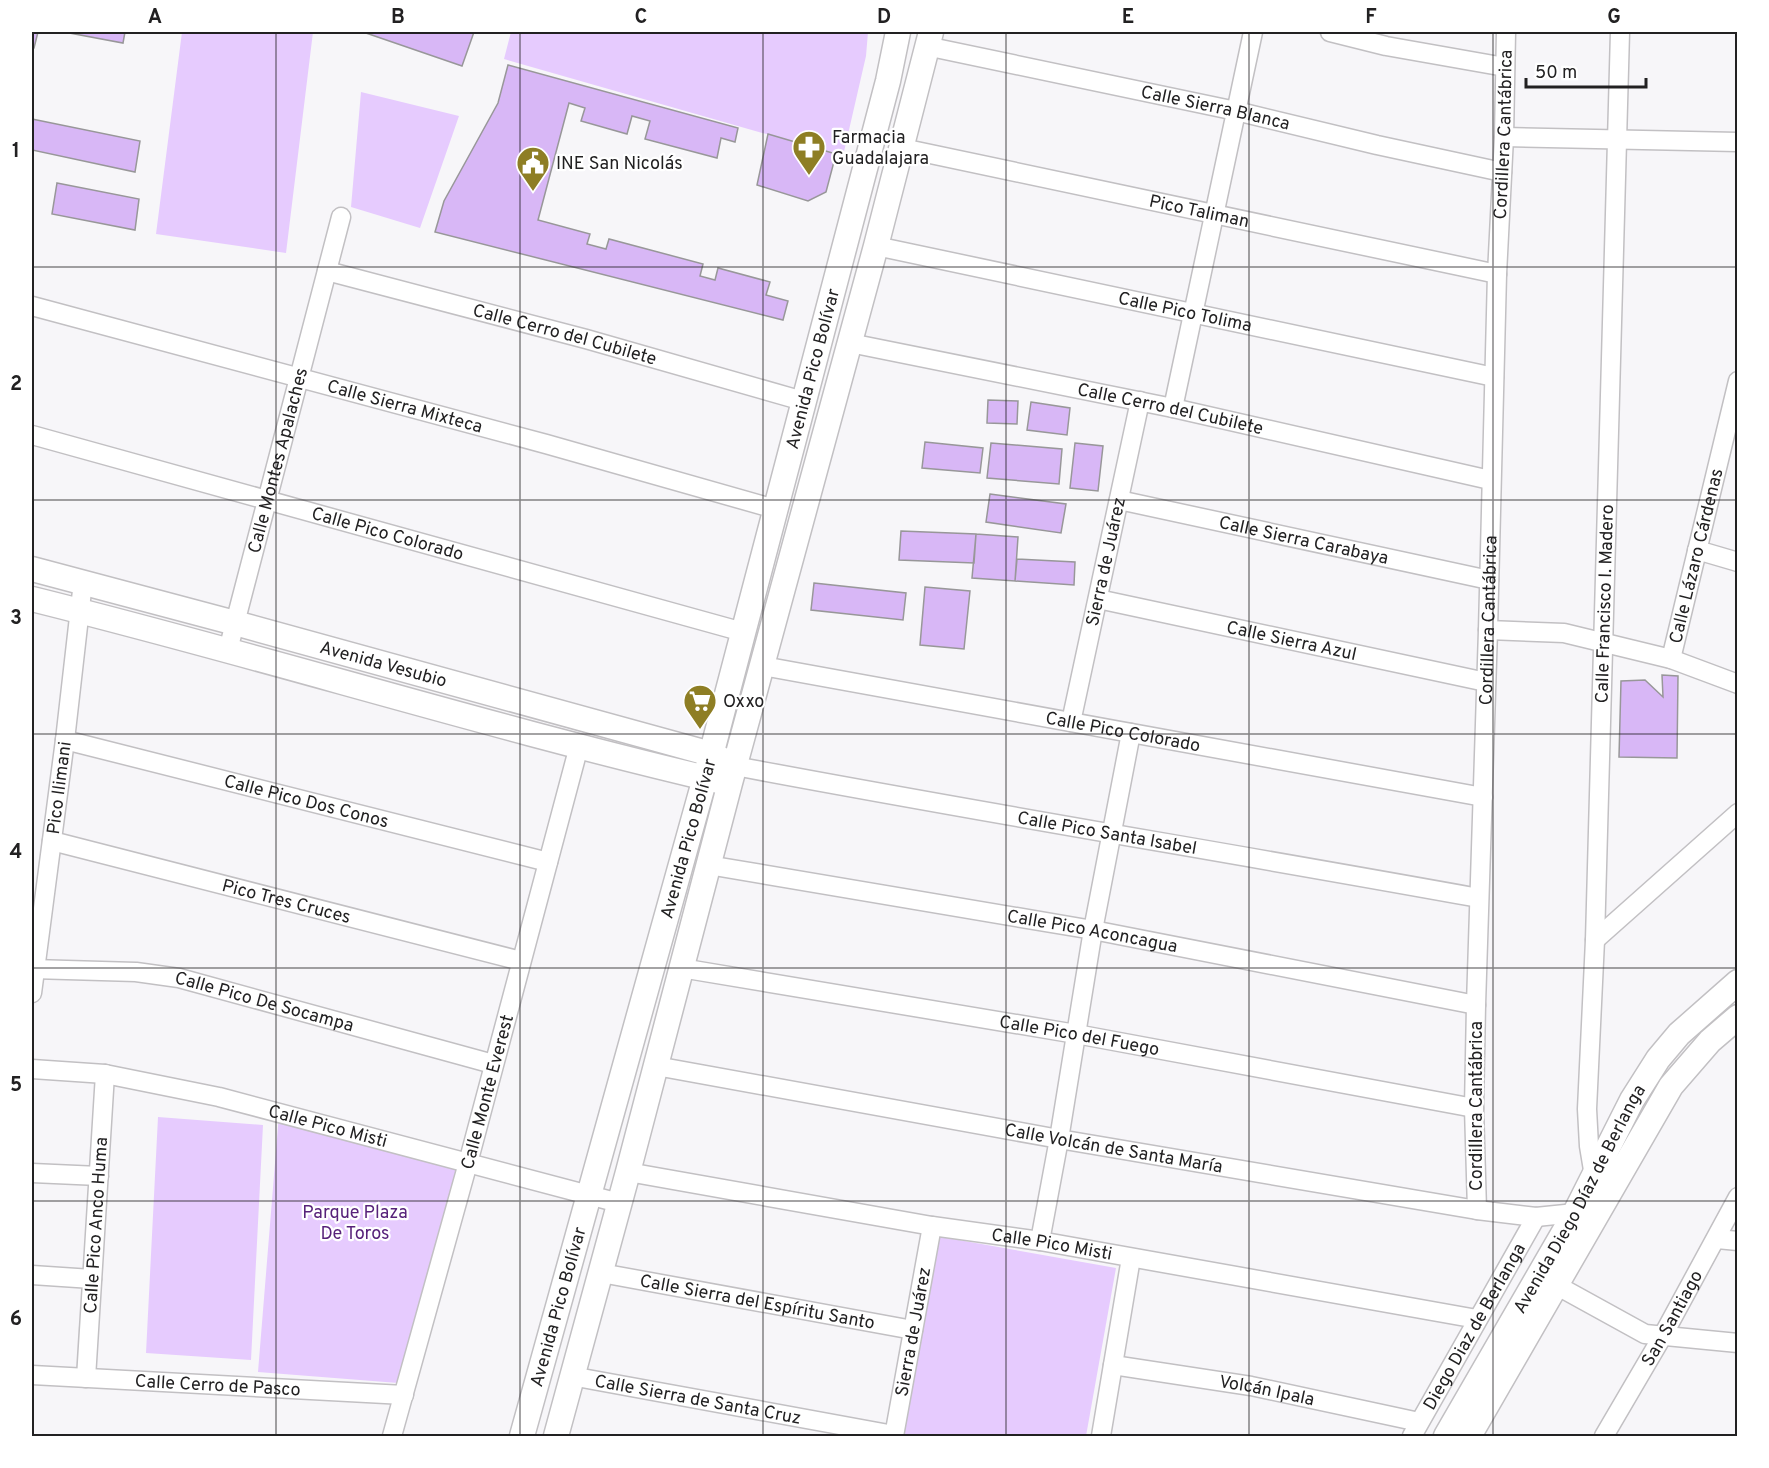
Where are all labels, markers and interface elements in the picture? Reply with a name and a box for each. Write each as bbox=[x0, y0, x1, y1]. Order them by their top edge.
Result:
text: A bbox=[148, 5, 162, 31]
text: B bbox=[391, 5, 405, 31]
text: C bbox=[635, 5, 647, 31]
text: D bbox=[877, 5, 891, 31]
text: E bbox=[1122, 5, 1134, 31]
text: F bbox=[1365, 5, 1377, 31]
text: G bbox=[1607, 5, 1621, 31]
street label: Cordillera Cantábrica bbox=[1490, 49, 1519, 220]
scale bar bbox=[1526, 51, 1646, 89]
text: 50 m bbox=[1535, 62, 1577, 85]
street label: Calle Sierra Blanca bbox=[1139, 81, 1292, 137]
place label: Farmacia Guadalajara bbox=[832, 127, 929, 171]
pharmacy icon: Farmacia Guadalajara bbox=[791, 129, 827, 176]
text: 1 bbox=[12, 139, 20, 165]
public building icon: INE San Nicolás bbox=[515, 145, 551, 192]
place label: INE San Nicolás bbox=[556, 153, 683, 176]
street label: Pico Taliman bbox=[1147, 191, 1251, 234]
street label: Avenida Pico Bolívar bbox=[782, 286, 846, 452]
street label: Calle Pico Tolima bbox=[1116, 288, 1254, 338]
street label: Calle Cerro del Cubilete bbox=[470, 300, 659, 372]
street label: Calle Montes Apalaches bbox=[244, 365, 314, 556]
text: 2 bbox=[10, 372, 22, 398]
street label: Calle Sierra Mixteca bbox=[324, 376, 485, 439]
street label: Calle Cerro del Cubilete bbox=[1075, 379, 1265, 441]
street label: Calle Lázaro Cárdenas bbox=[1665, 466, 1730, 646]
street label: Sierra de Juárez bbox=[1082, 495, 1132, 629]
street label: Calle Pico Colorado bbox=[309, 503, 466, 567]
street label: Calle Francisco I. Madero bbox=[1592, 504, 1620, 704]
street label: Calle Sierra Carabaya bbox=[1216, 512, 1390, 571]
street label: Cordillera Cantábrica bbox=[1476, 535, 1503, 706]
text: 3 bbox=[10, 606, 22, 632]
street label: Calle Sierra Azul bbox=[1224, 617, 1358, 667]
street label: Avenida Vesubio bbox=[317, 637, 449, 694]
supermarket icon: Oxxo bbox=[682, 683, 718, 730]
place label: Oxxo bbox=[723, 691, 764, 714]
street label: Calle Pico Colorado bbox=[1044, 708, 1202, 758]
street label: Pico Ilimani bbox=[43, 740, 78, 836]
street label: Avenida Pico Bolívar bbox=[656, 756, 723, 922]
street label: Calle Pico Dos Conos bbox=[221, 771, 391, 834]
street label: Calle Pico Santa Isabel bbox=[1015, 807, 1198, 861]
text: 4 bbox=[10, 840, 22, 866]
street label: Pico Tres Cruces bbox=[219, 875, 353, 930]
street label: Calle Pico Aconcagua bbox=[1005, 906, 1179, 959]
street label: Calle Pico De Socampa bbox=[172, 967, 356, 1038]
street label: Calle Pico del Fuego bbox=[997, 1011, 1161, 1062]
street label: Calle Monte Everest bbox=[457, 1012, 520, 1172]
street label: Cordillera Cantábrica bbox=[1466, 1021, 1489, 1191]
text: 5 bbox=[10, 1073, 22, 1099]
street label: Avenida Diego Díaz de Berlanga bbox=[1509, 1081, 1652, 1318]
street label: Calle Pico Misti bbox=[265, 1101, 389, 1154]
street label: Calle Volcán de Santa María bbox=[1003, 1119, 1224, 1180]
street label: Calle Pico Anco Huma bbox=[80, 1136, 114, 1314]
park label: Parque Plaza De Toros bbox=[302, 1202, 408, 1246]
street label: Calle Pico Misti bbox=[990, 1224, 1114, 1267]
street label: Avenida Pico Bolívar bbox=[526, 1225, 593, 1390]
street label: Diego Diaz de Berlanga bbox=[1419, 1240, 1532, 1415]
street label: Sierra de Juárez bbox=[891, 1265, 937, 1399]
street label: San Santiago bbox=[1637, 1267, 1709, 1371]
street label: Calle Sierra del Espíritu Santo bbox=[638, 1270, 877, 1336]
text: 6 bbox=[10, 1307, 22, 1333]
street label: Calle Cerro de Pasco bbox=[134, 1371, 301, 1402]
street label: Calle Sierra de Santa Cruz bbox=[593, 1371, 803, 1431]
street label: Volcán Ipala bbox=[1217, 1371, 1316, 1412]

